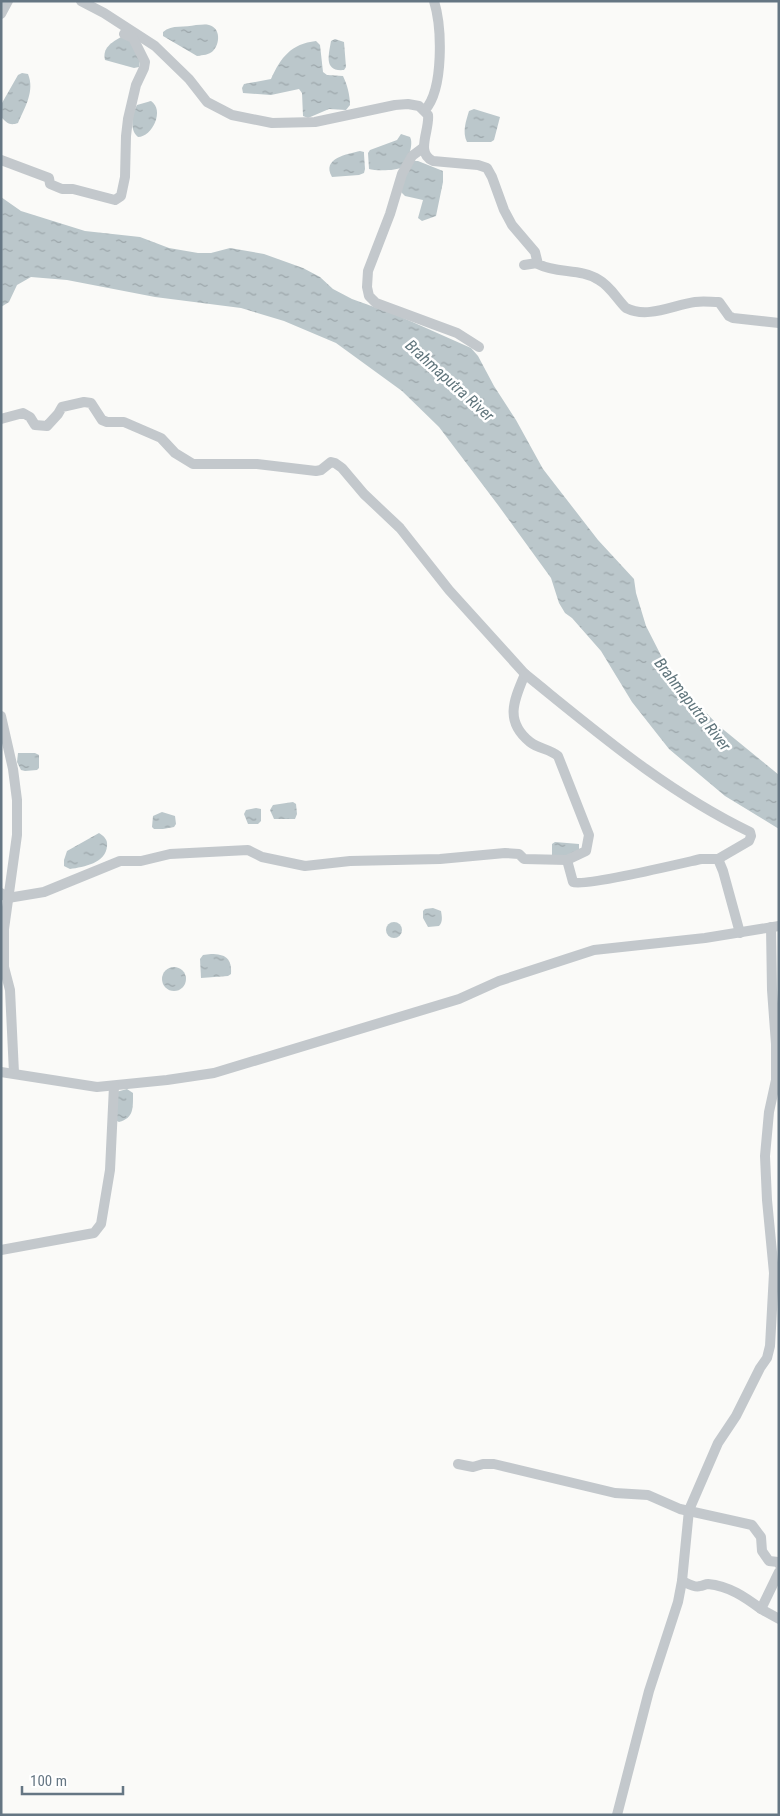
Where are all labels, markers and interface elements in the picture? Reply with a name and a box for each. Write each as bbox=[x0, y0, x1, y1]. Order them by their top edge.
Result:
water label: Brahmaputra River bbox=[402, 336, 499, 426]
water label: Brahmaputra River bbox=[650, 654, 736, 755]
scale bar bbox=[22, 1764, 124, 1796]
text: 100 m bbox=[30, 1772, 67, 1790]

